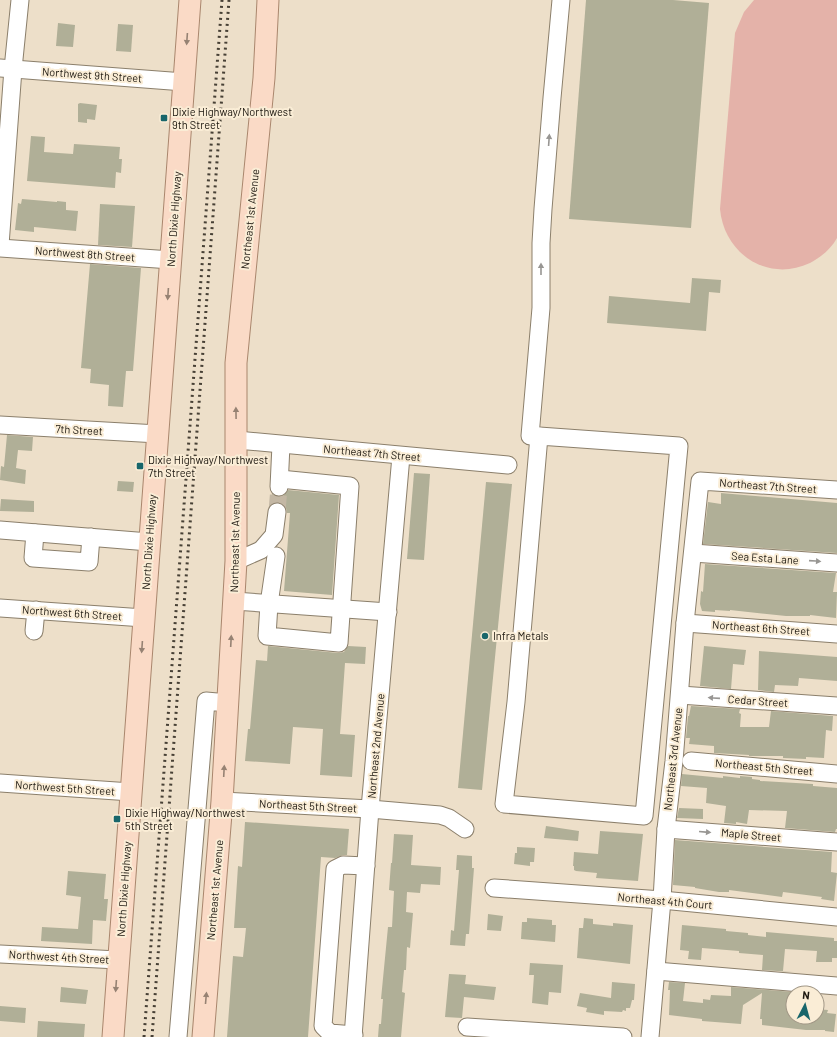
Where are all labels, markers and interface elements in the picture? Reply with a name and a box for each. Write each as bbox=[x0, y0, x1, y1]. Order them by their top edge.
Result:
one-way arrow bbox=[184, 33, 191, 45]
street label: Northwest 9th Street bbox=[42, 65, 143, 84]
place label: Dixie Highway/Northwest 9th Street bbox=[172, 105, 292, 131]
marker: Dixie Highway/Northwest 9th Street bbox=[159, 113, 169, 123]
one-way arrow bbox=[545, 134, 552, 146]
street label: Northeast 1st Avenue bbox=[238, 168, 261, 270]
street label: North Dixie Highway bbox=[164, 171, 183, 267]
street label: Northwest 8th Street bbox=[35, 244, 136, 263]
one-way arrow bbox=[538, 262, 544, 275]
one-way arrow bbox=[165, 288, 172, 300]
one-way arrow bbox=[233, 406, 239, 419]
street label: 7th Street bbox=[55, 422, 103, 437]
street label: Northeast 7th Street bbox=[323, 442, 421, 463]
place label: Dixie Highway/Northwest 7th Street bbox=[148, 453, 268, 479]
marker: Dixie Highway/Northwest 7th Street bbox=[135, 461, 145, 471]
street label: Northeast 7th Street bbox=[719, 476, 817, 495]
street label: Northeast 1st Avenue bbox=[227, 491, 242, 592]
street label: North Dixie Highway bbox=[139, 494, 158, 590]
street label: Sea Esta Lane bbox=[731, 549, 799, 566]
one-way arrow bbox=[809, 558, 821, 565]
street label: Northwest 6th Street bbox=[22, 603, 122, 622]
street label: Northeast 6th Street bbox=[712, 618, 810, 637]
place label: Infra Metals bbox=[493, 629, 549, 642]
marker: Infra Metals bbox=[480, 631, 490, 641]
one-way arrow bbox=[228, 635, 235, 647]
one-way arrow bbox=[138, 641, 145, 653]
street label: Cedar Street bbox=[727, 692, 789, 709]
street label: Northeast 2nd Avenue bbox=[364, 693, 387, 799]
one-way arrow bbox=[708, 694, 720, 701]
street label: Northeast 3rd Avenue bbox=[661, 707, 684, 811]
street label: Northeast 5th Street bbox=[715, 756, 814, 777]
one-way arrow bbox=[220, 765, 227, 777]
street label: Northwest 5th Street bbox=[15, 778, 115, 797]
street label: Northeast 5th Street bbox=[259, 796, 357, 815]
place label: Dixie Highway/Northwest 5th Street bbox=[125, 806, 245, 832]
marker: Dixie Highway/Northwest 5th Street bbox=[112, 814, 122, 824]
street label: Maple Street bbox=[720, 825, 782, 844]
one-way arrow bbox=[699, 828, 711, 835]
street label: Northeast 1st Avenue bbox=[204, 839, 225, 941]
street label: North Dixie Highway bbox=[114, 841, 133, 937]
street label: Northeast 4th Court bbox=[617, 890, 713, 911]
street label: Northwest 4th Street bbox=[8, 947, 110, 966]
one-way arrow bbox=[113, 980, 120, 992]
north arrow bbox=[785, 985, 825, 1025]
text: N bbox=[802, 988, 810, 1001]
one-way arrow bbox=[203, 992, 210, 1004]

